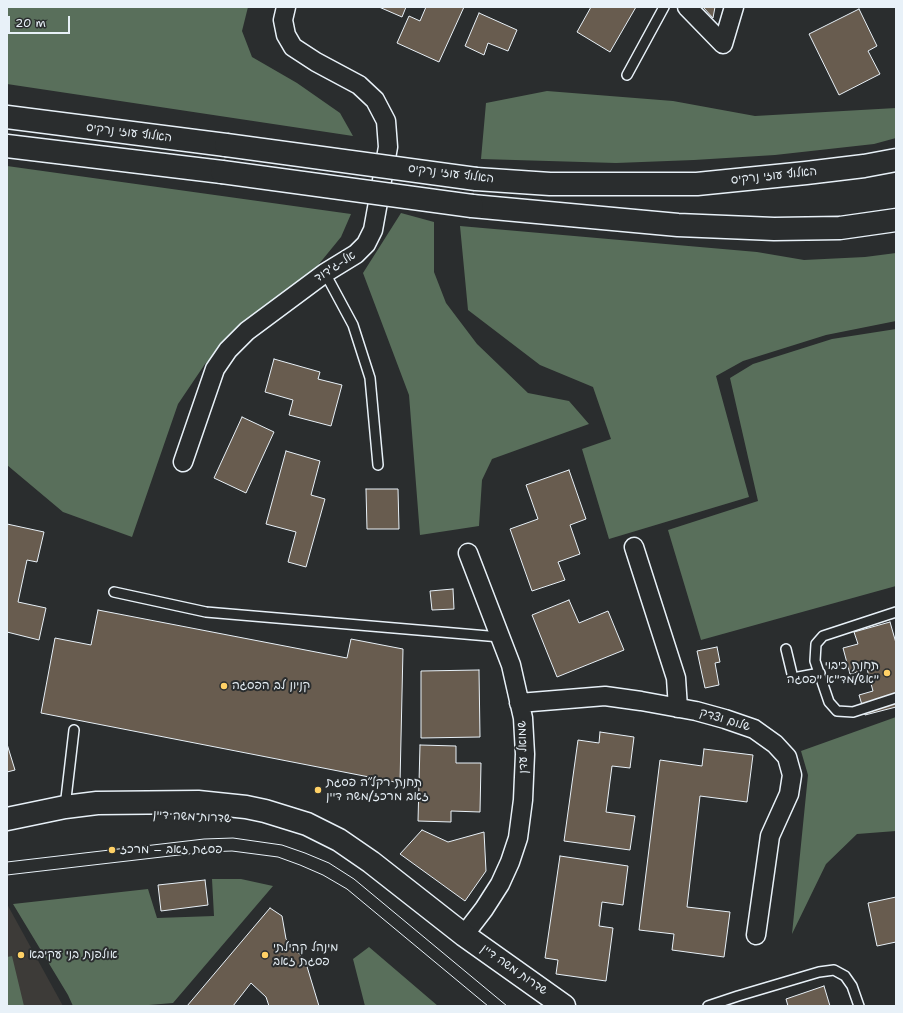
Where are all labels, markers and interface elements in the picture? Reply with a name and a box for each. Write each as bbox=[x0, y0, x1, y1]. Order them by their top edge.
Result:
scale bar bbox=[10, 8, 72, 34]
text: 20 m bbox=[15, 15, 46, 31]
street label: האלוף עוזי נרקיס bbox=[85, 121, 173, 145]
street label: האלוף עוזי נרקיס bbox=[407, 162, 495, 186]
street label: האלוף עוזי נרקיס bbox=[730, 164, 818, 188]
street label: אל-ג'דוד bbox=[312, 248, 358, 286]
place label: תחנת כיבוי אש/מד"א "פסגה" bbox=[787, 659, 879, 687]
marker: תחנת כיבוי אש/מד"א "פסגה" bbox=[882, 668, 892, 678]
place label: קניון לב הפסגה bbox=[232, 679, 310, 693]
marker: קניון לב הפסגה bbox=[219, 681, 229, 691]
street label: שלום וצדק bbox=[698, 705, 752, 735]
street label: שמואל עדן bbox=[515, 720, 531, 774]
place label: תחנת רקל״ה פסגת זאב מרכז/משה דיין bbox=[326, 776, 429, 804]
marker: תחנת רקל״ה פסגת זאב מרכז/משה דיין bbox=[313, 785, 323, 795]
street label: שדרות משה דיין bbox=[152, 808, 232, 826]
place label: פסגת זאב – מרכז bbox=[120, 843, 223, 857]
marker: פסגת זאב – מרכז bbox=[107, 845, 117, 855]
place label: מינהל קהילתי פסגת זאב bbox=[273, 941, 338, 969]
street label: שדרות משה דיין bbox=[478, 942, 550, 998]
place label: אולפנת בני עקיבא bbox=[29, 948, 117, 962]
marker: אולפנת בני עקיבא bbox=[16, 950, 26, 960]
marker: מינהל קהילתי פסגת זאב bbox=[260, 950, 270, 960]

